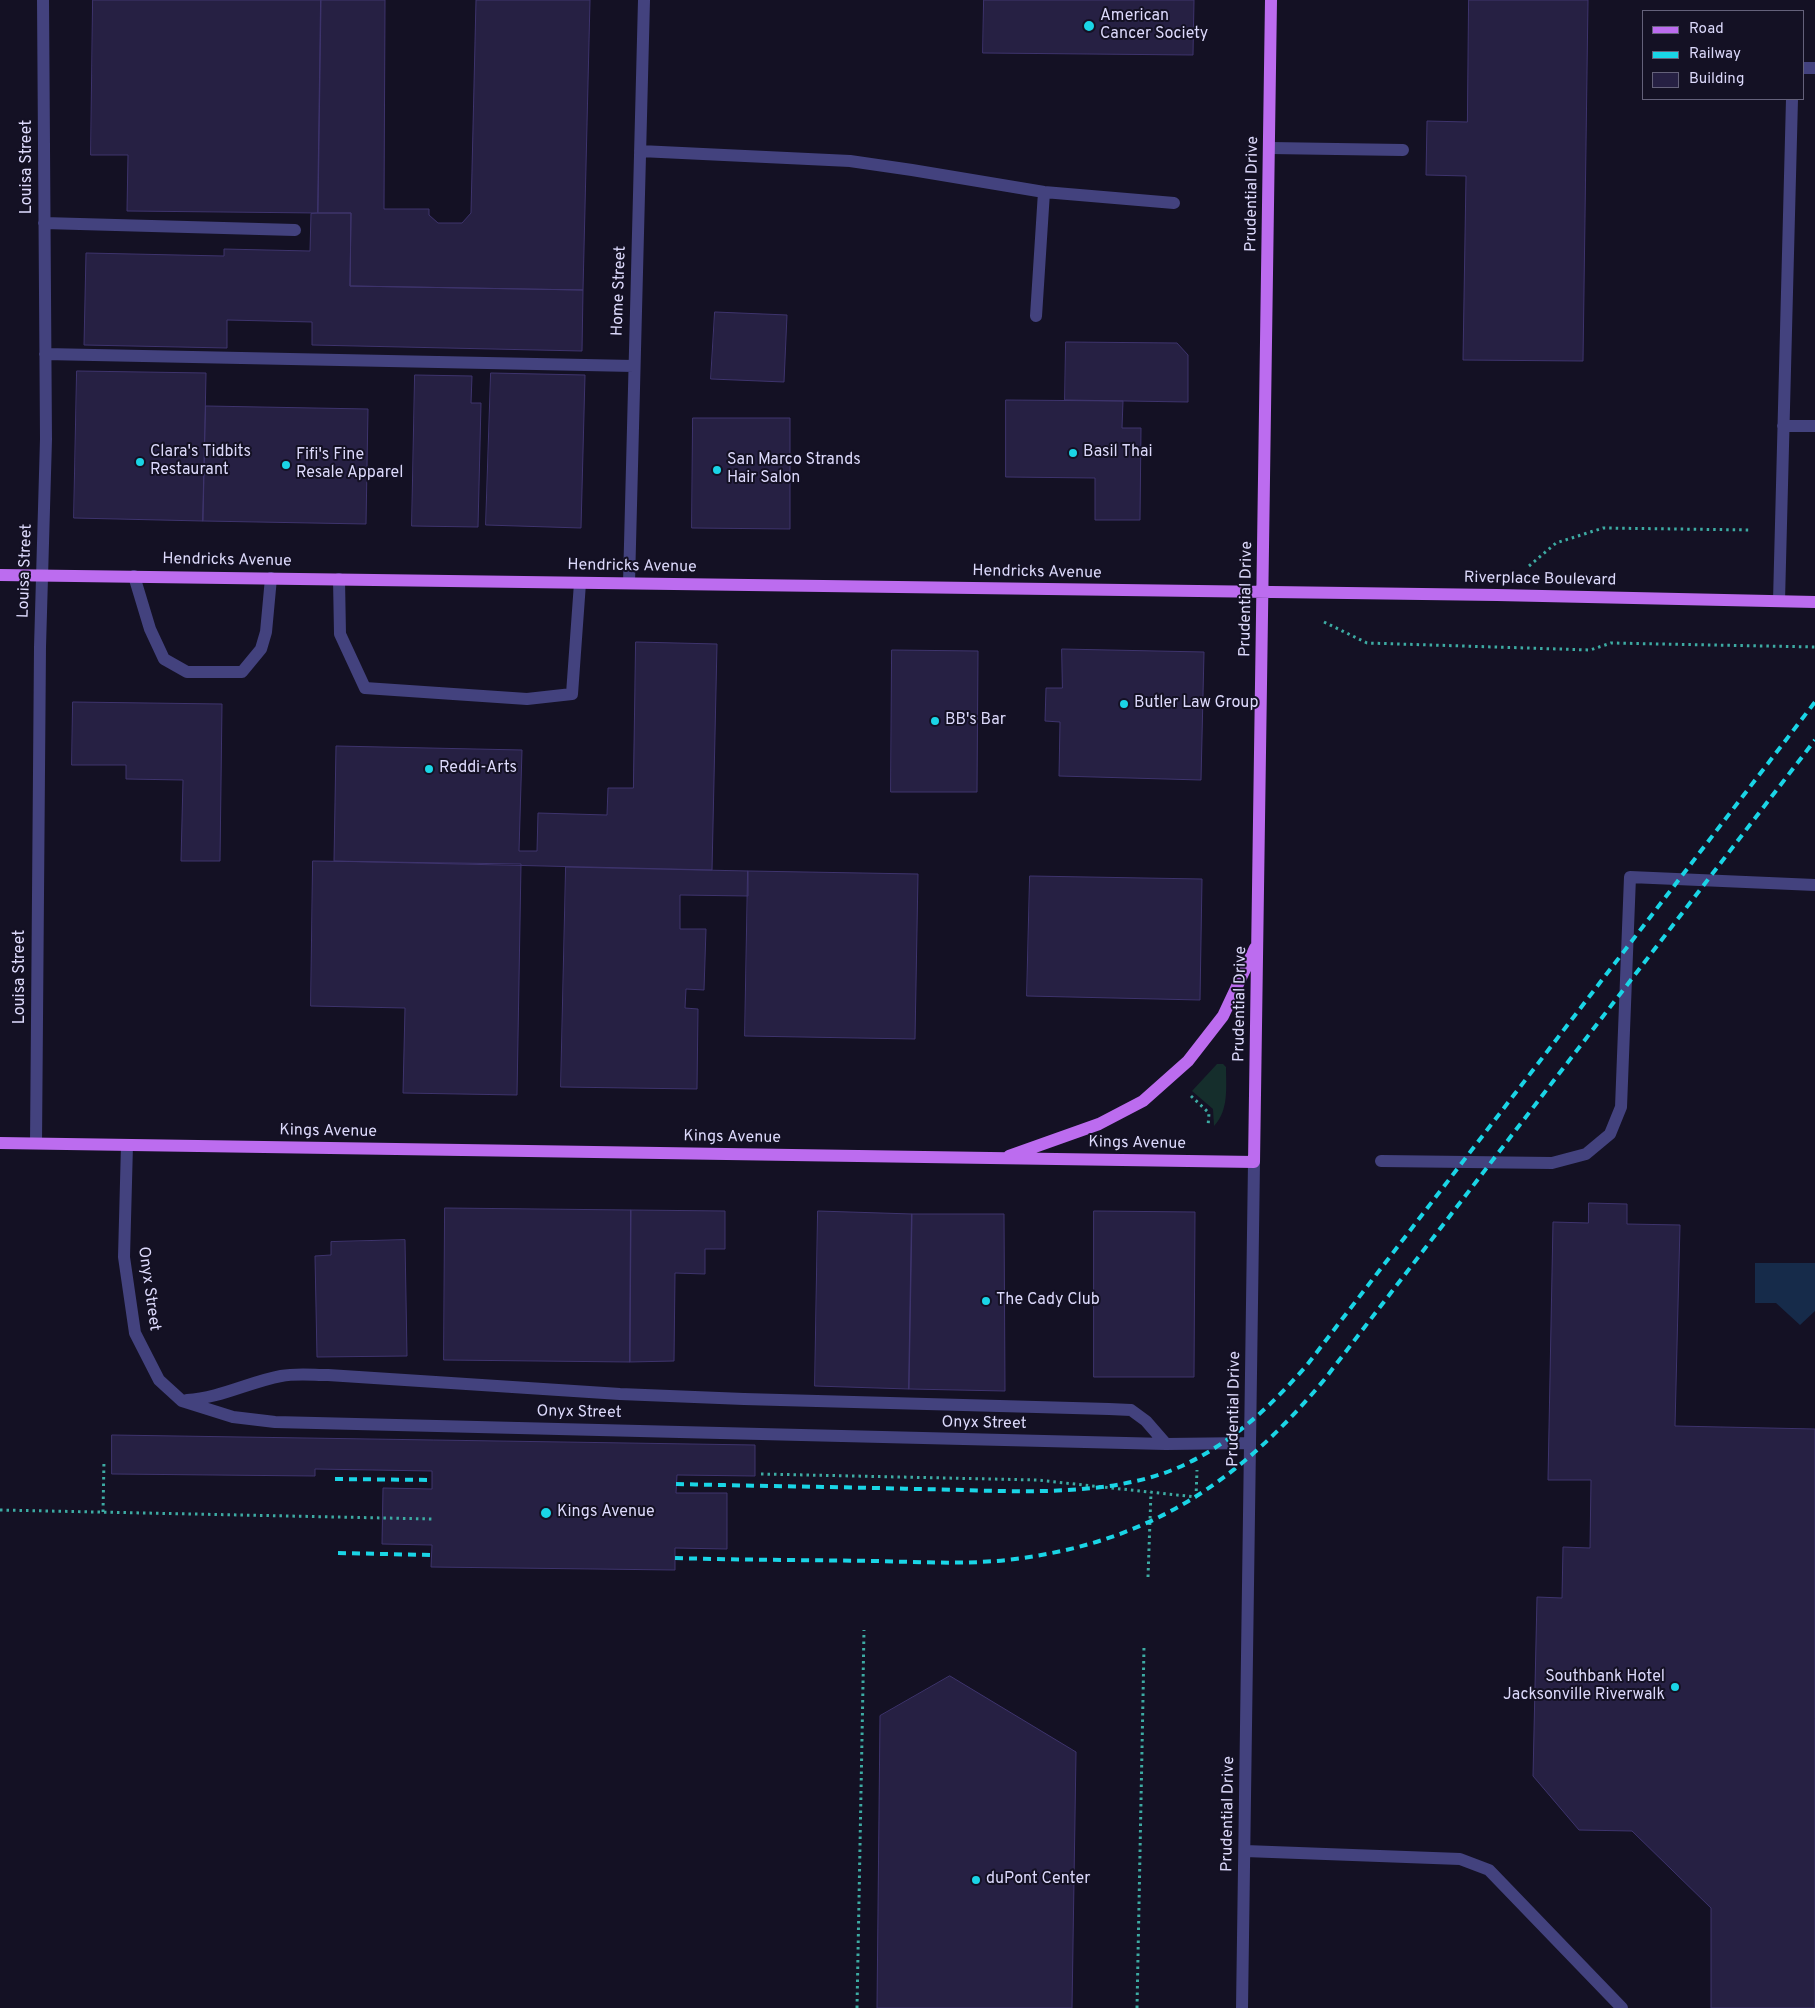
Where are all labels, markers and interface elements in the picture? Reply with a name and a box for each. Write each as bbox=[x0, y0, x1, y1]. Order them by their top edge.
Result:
place label: American Cancer Society bbox=[1100, 7, 1208, 45]
legend bbox=[1642, 10, 1805, 100]
marker: American Cancer Society bbox=[1082, 19, 1096, 33]
text: Road bbox=[1689, 20, 1724, 39]
text: Railway bbox=[1689, 45, 1741, 64]
text: Building bbox=[1689, 70, 1744, 89]
street label: Louisa Street bbox=[18, 120, 38, 214]
street label: Prudential Drive bbox=[1242, 136, 1264, 252]
street label: Home Street bbox=[609, 246, 631, 336]
place label: Clara's Tidbits Restaurant bbox=[150, 443, 251, 481]
place label: Basil Thai bbox=[1083, 443, 1152, 463]
place label: Fifi's Fine Resale Apparel bbox=[296, 446, 403, 484]
marker: Basil Thai bbox=[1067, 447, 1079, 459]
place label: San Marco Strands Hair Salon bbox=[727, 451, 861, 489]
marker: Clara's Tidbits Restaurant bbox=[134, 456, 146, 468]
marker: Fifi's Fine Resale Apparel bbox=[280, 459, 292, 471]
marker: San Marco Strands Hair Salon bbox=[711, 464, 723, 476]
street label: Louisa Street bbox=[15, 523, 37, 619]
street label: Prudential Drive bbox=[1236, 541, 1258, 657]
street label: Hendricks Avenue bbox=[162, 550, 292, 572]
street label: Hendricks Avenue bbox=[567, 556, 697, 578]
street label: Hendricks Avenue bbox=[972, 562, 1102, 584]
street label: Riverplace Boulevard bbox=[1464, 569, 1616, 591]
place label: Butler Law Group bbox=[1134, 694, 1258, 714]
marker: Butler Law Group bbox=[1118, 698, 1130, 710]
place label: BB's Bar bbox=[945, 711, 1006, 731]
marker: BB's Bar bbox=[929, 715, 941, 727]
place label: Reddi-Arts bbox=[439, 759, 517, 779]
marker: Reddi-Arts bbox=[423, 763, 435, 775]
street label: Louisa Street bbox=[11, 930, 31, 1024]
street label: Prudential Drive bbox=[1230, 946, 1252, 1062]
street label: Kings Avenue bbox=[279, 1122, 377, 1142]
street label: Kings Avenue bbox=[683, 1128, 781, 1148]
street label: Kings Avenue bbox=[1088, 1134, 1186, 1154]
street label: Onyx Street bbox=[133, 1246, 163, 1332]
place label: The Cady Club bbox=[996, 1291, 1100, 1311]
marker: The Cady Club bbox=[980, 1295, 992, 1307]
street label: Prudential Drive bbox=[1224, 1351, 1246, 1467]
street label: Onyx Street bbox=[536, 1403, 622, 1423]
street label: Onyx Street bbox=[941, 1414, 1027, 1434]
place label: Kings Avenue bbox=[557, 1503, 655, 1523]
marker: Kings Avenue bbox=[539, 1506, 553, 1520]
place label: Southbank Hotel Jacksonville Riverwalk bbox=[1503, 1668, 1665, 1706]
marker: Southbank Hotel Jacksonville Riverwalk bbox=[1669, 1681, 1681, 1693]
street label: Prudential Drive bbox=[1218, 1756, 1240, 1872]
place label: duPont Center bbox=[986, 1870, 1090, 1890]
marker: duPont Center bbox=[970, 1874, 982, 1886]

